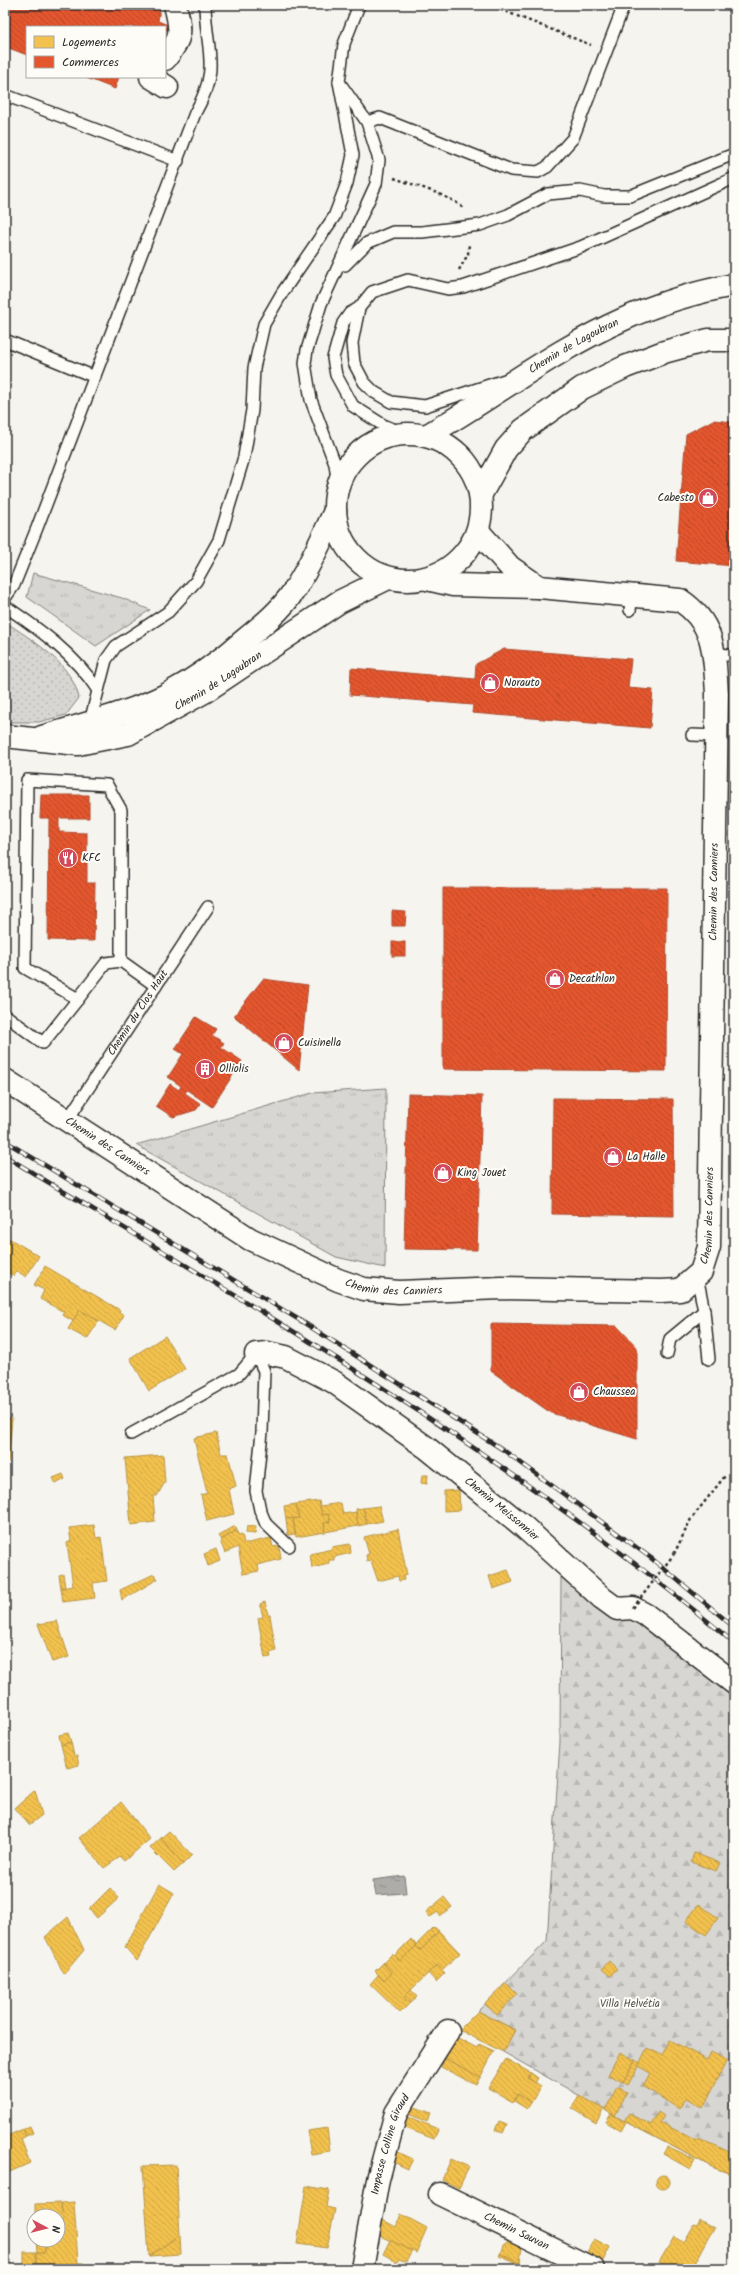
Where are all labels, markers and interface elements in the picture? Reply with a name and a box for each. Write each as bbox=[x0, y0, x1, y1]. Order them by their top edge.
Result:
legend bbox=[26, 26, 166, 78]
text: Logements bbox=[62, 33, 116, 52]
text: Commerces bbox=[62, 53, 119, 72]
street label: Chemin de Lagoubran bbox=[525, 313, 622, 379]
shop icon: Cabesto bbox=[697, 487, 719, 509]
place label: Cabesto bbox=[658, 489, 694, 507]
street label: Chemin de Lagoubran bbox=[171, 647, 266, 716]
shop icon: Norauto bbox=[479, 672, 501, 694]
place label: Norauto bbox=[504, 674, 540, 692]
street label: Chemin des Canniers bbox=[704, 842, 724, 941]
restaurant icon: KFC bbox=[57, 847, 79, 869]
place label: KFC bbox=[82, 849, 101, 867]
street label: Chemin du Clos Haut bbox=[103, 966, 173, 1060]
shop icon: Decathlon bbox=[544, 968, 566, 990]
place label: Decathlon bbox=[569, 970, 615, 988]
shop icon: Cuisinella bbox=[273, 1032, 295, 1054]
place label: Cuisinella bbox=[298, 1034, 341, 1052]
building icon: Olliolis bbox=[194, 1058, 216, 1080]
place label: Olliolis bbox=[219, 1060, 249, 1078]
street label: Chemin des Canniers bbox=[61, 1112, 154, 1181]
shop icon: La Halle bbox=[602, 1146, 624, 1168]
place label: La Halle bbox=[627, 1148, 665, 1166]
shop icon: King Jouet bbox=[432, 1162, 454, 1184]
place label: King Jouet bbox=[457, 1164, 507, 1182]
street label: Chemin des Canniers bbox=[695, 1166, 719, 1267]
street label: Chemin des Canniers bbox=[342, 1274, 443, 1301]
shop icon: Chaussea bbox=[568, 1381, 590, 1403]
place label: Chaussea bbox=[593, 1383, 635, 1401]
street label: Chemin Meissonnier bbox=[460, 1473, 544, 1546]
park label: Villa Helvétia bbox=[600, 1995, 660, 2013]
street label: Impasse Colline Giraud bbox=[366, 2090, 415, 2196]
north arrow bbox=[26, 2208, 66, 2248]
street label: Chemin Sauvan bbox=[480, 2208, 552, 2255]
text: N bbox=[46, 2225, 64, 2234]

